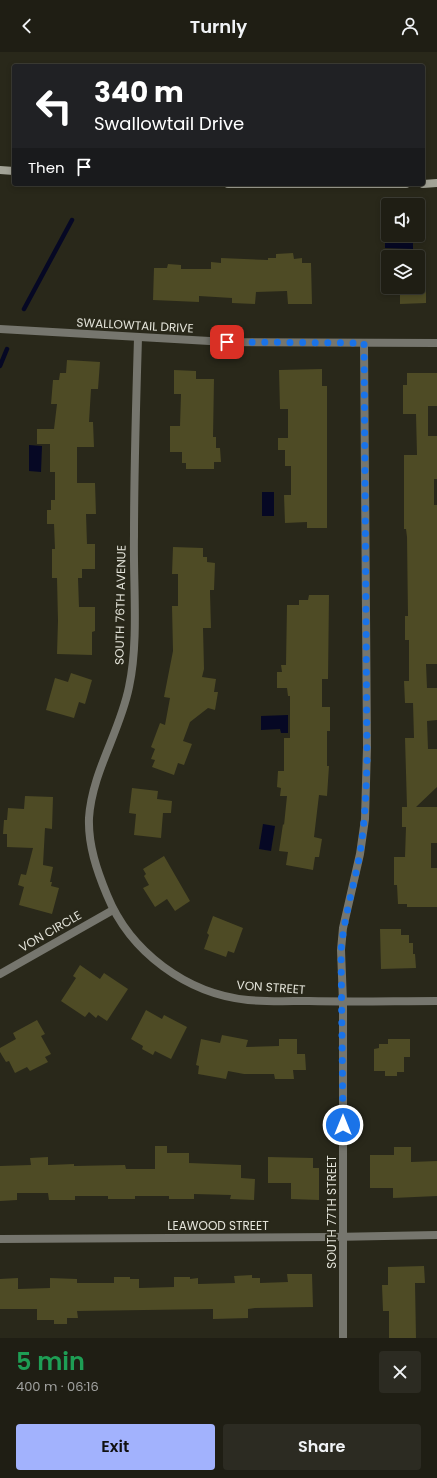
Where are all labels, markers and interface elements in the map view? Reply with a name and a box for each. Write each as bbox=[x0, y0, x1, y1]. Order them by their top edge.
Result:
text: Turnly bbox=[190, 14, 247, 39]
icon: back bbox=[16, 15, 38, 37]
icon: person bbox=[399, 15, 421, 37]
text: 340 m bbox=[94, 73, 184, 112]
icon: left bbox=[28, 80, 80, 132]
text: Swallowtail Drive bbox=[94, 111, 244, 136]
icon: arrive bbox=[73, 156, 95, 178]
text: Then bbox=[28, 157, 65, 178]
map controls bbox=[381, 198, 425, 294]
button: sound bbox=[381, 198, 425, 242]
button: layers bbox=[381, 250, 425, 294]
street label: SWALLOWTAIL DRIVE bbox=[76, 313, 194, 337]
pin bbox=[210, 325, 244, 359]
icon: arrive bbox=[216, 331, 238, 353]
street label: SOUTH 76TH AVENUE bbox=[110, 545, 130, 665]
street label: VON CIRCLE bbox=[16, 906, 84, 956]
street label: VON STREET bbox=[236, 976, 306, 998]
position arrow bbox=[322, 1104, 364, 1146]
street label: SOUTH 77TH STREET bbox=[323, 1155, 340, 1269]
street label: LEAWOOD STREET bbox=[167, 1217, 269, 1234]
text: 5 min bbox=[16, 1345, 85, 1378]
button: close bbox=[379, 1351, 421, 1393]
text: 400 m · 06:16 bbox=[16, 1377, 99, 1396]
button: Exit bbox=[16, 1424, 215, 1470]
button: Share bbox=[223, 1424, 421, 1470]

